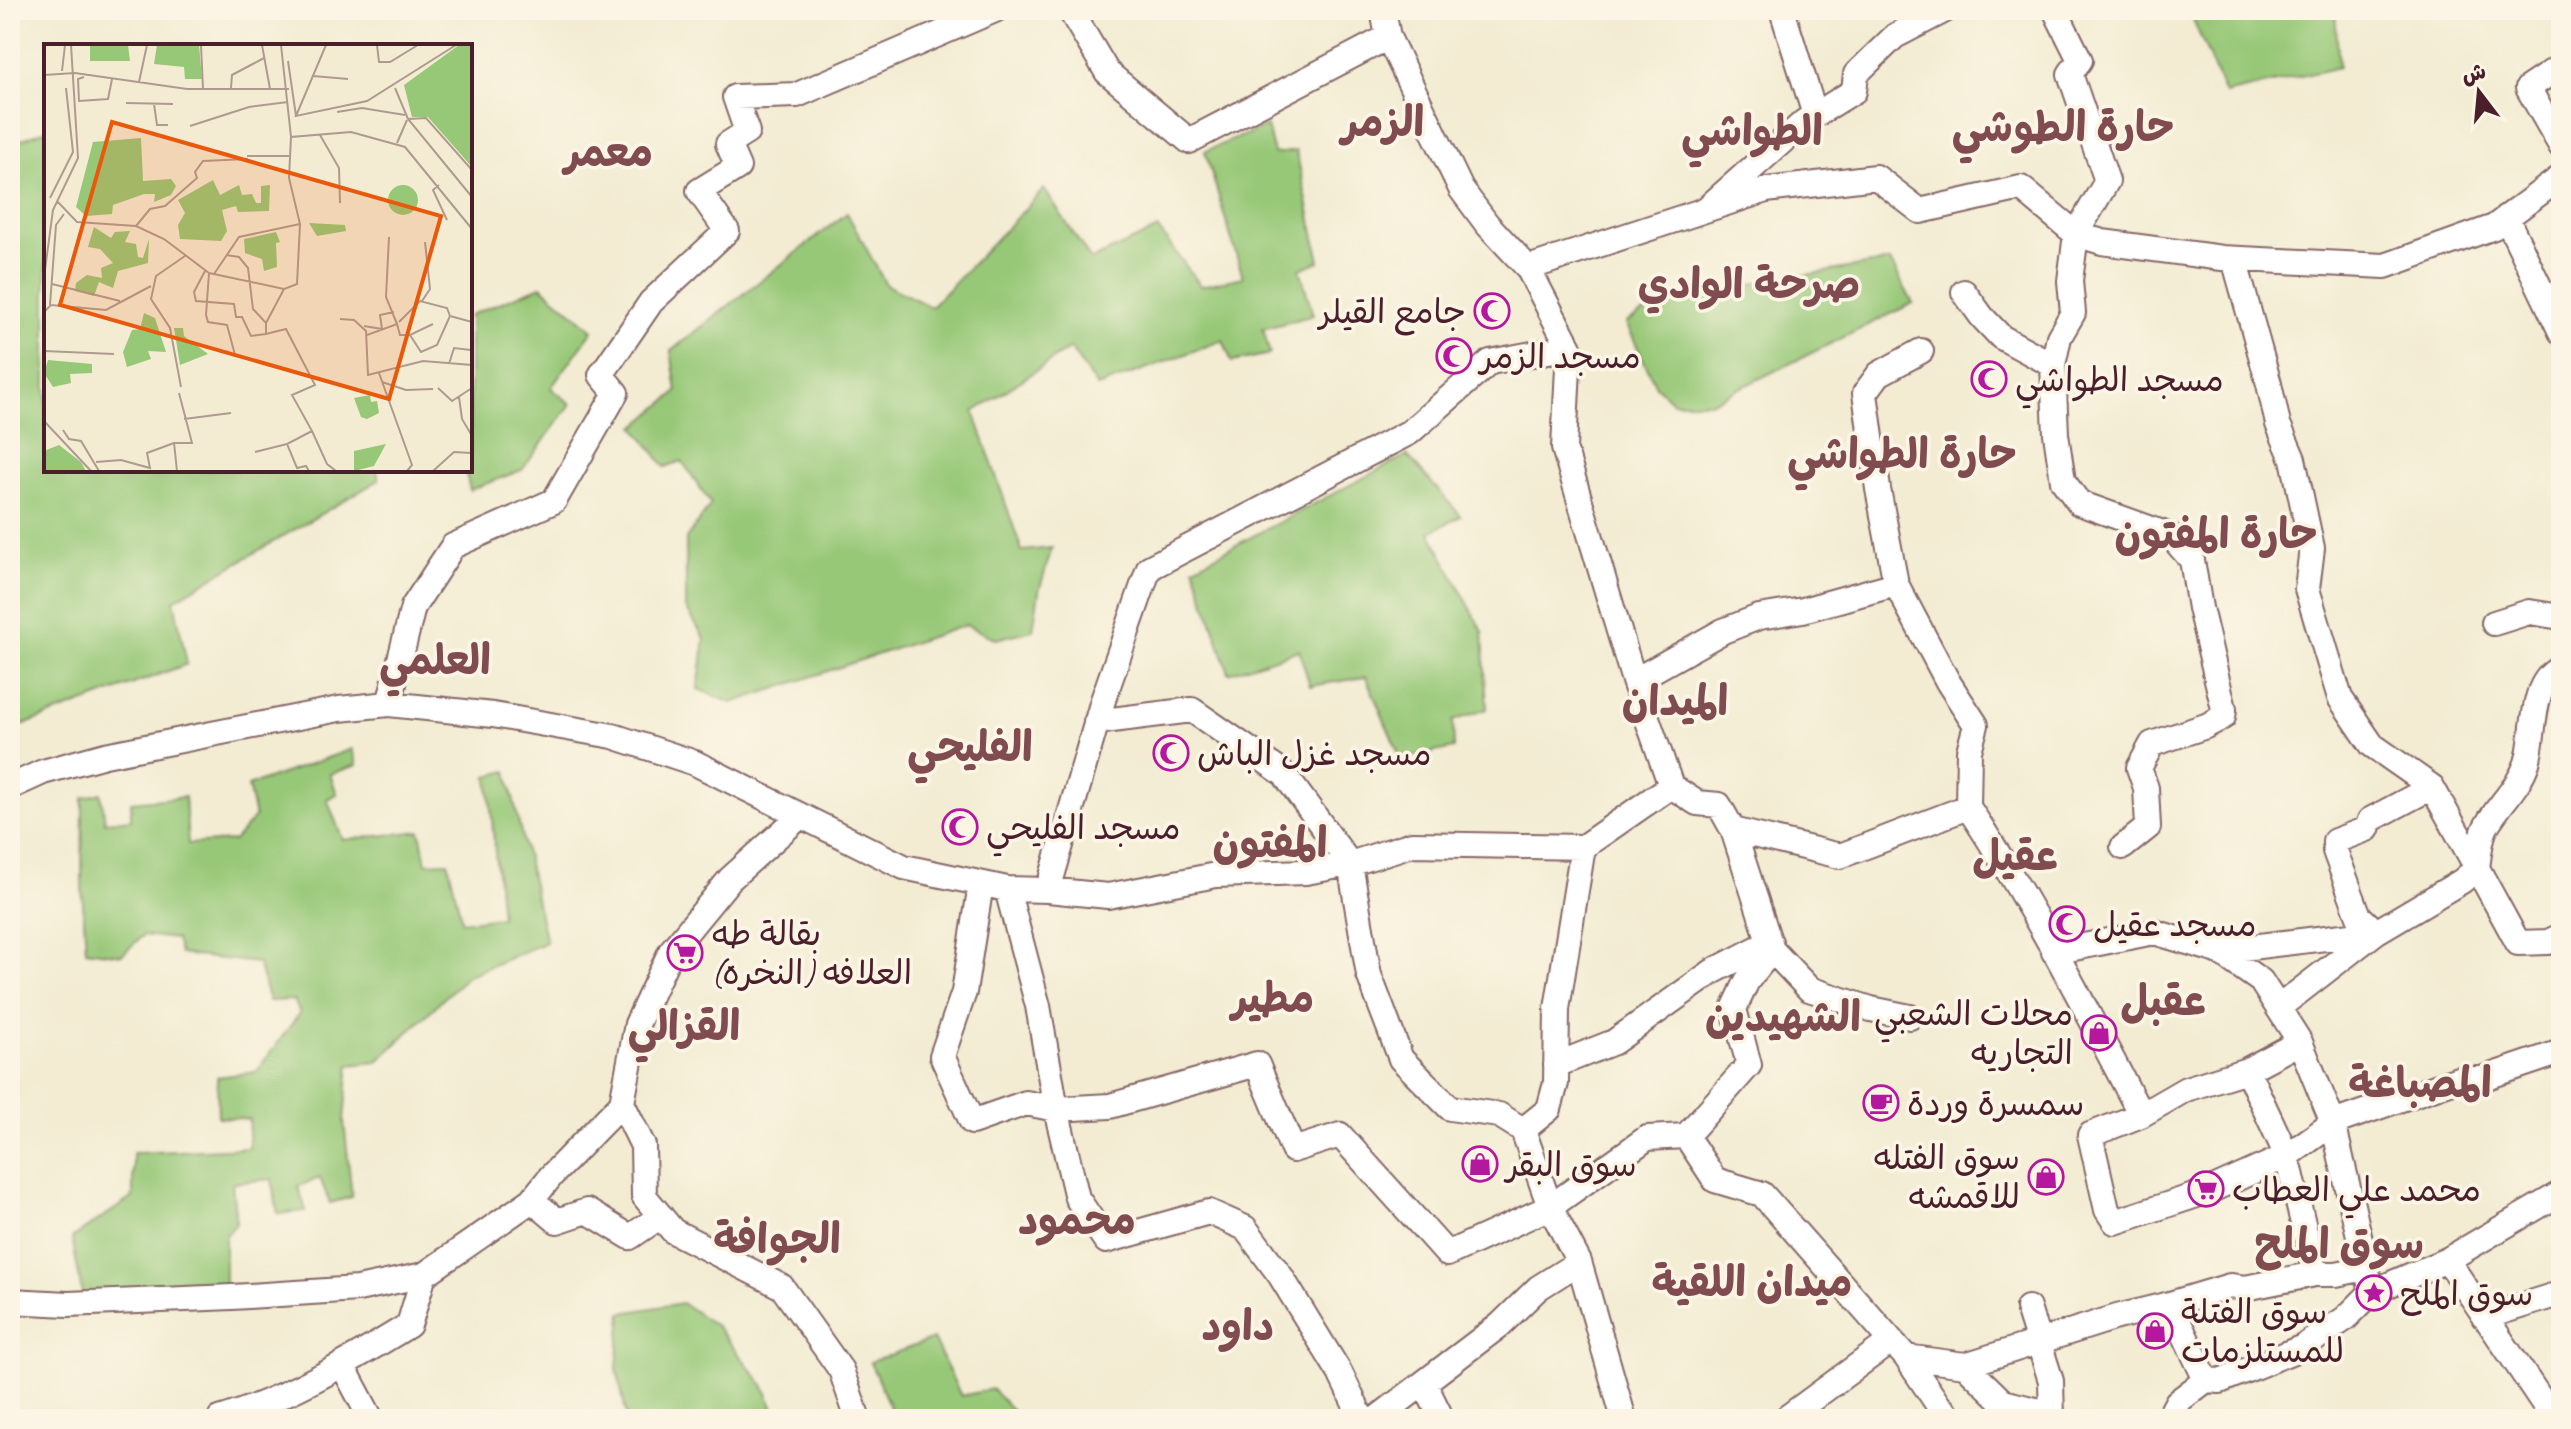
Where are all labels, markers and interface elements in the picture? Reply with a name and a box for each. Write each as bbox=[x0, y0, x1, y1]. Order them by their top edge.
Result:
inset map bbox=[44, 44, 472, 472]
north arrow bbox=[2439, 52, 2519, 132]
text: ش bbox=[2458, 57, 2489, 91]
district label: الزمر bbox=[1338, 96, 1424, 149]
district label: حارة الطوشي bbox=[1952, 101, 2174, 164]
district label: الطواشي bbox=[1681, 105, 1823, 168]
district label: معمر bbox=[561, 126, 653, 179]
district label: صرحة الوادي bbox=[1638, 258, 1860, 314]
place label: جامع القيلر bbox=[1316, 290, 1466, 336]
mosque icon: جامع القيلر bbox=[1473, 292, 1511, 330]
place label: مسجد الزمر bbox=[1477, 335, 1641, 378]
mosque icon: مسجد الزمر bbox=[1435, 337, 1473, 375]
place label: مسجد الطواشي bbox=[2015, 358, 2224, 409]
mosque icon: مسجد الطواشي bbox=[1970, 360, 2008, 398]
district label: حارة الطواشي bbox=[1787, 428, 2017, 491]
district label: حارة المفتون bbox=[2114, 508, 2318, 561]
district label: العلمي bbox=[379, 634, 491, 697]
district label: الميدان bbox=[1622, 675, 1728, 728]
district label: الفليحي bbox=[907, 721, 1033, 784]
place label: مسجد غزل الباش bbox=[1197, 732, 1432, 775]
mosque icon: مسجد غزل الباش bbox=[1152, 734, 1190, 772]
place label: مسجد الفليحي bbox=[986, 806, 1181, 857]
mosque icon: مسجد الفليحي bbox=[941, 808, 979, 846]
district label: المفتون bbox=[1212, 817, 1328, 870]
district label: عقيل bbox=[1972, 830, 2058, 883]
place label: مسجد عقيل bbox=[2093, 903, 2256, 946]
mosque icon: مسجد عقيل bbox=[2048, 905, 2086, 943]
place label: بقالة طه العلافه (النخره) bbox=[711, 912, 912, 994]
supermarket icon: بقالة طه العلافه (النخره) bbox=[666, 934, 704, 972]
district label: مطير bbox=[1228, 972, 1314, 1025]
district label: عقبل bbox=[2120, 975, 2206, 1028]
district label: الشهيدين bbox=[1705, 991, 1861, 1044]
place label: محلات الشعبي التجاريه bbox=[1874, 992, 2073, 1074]
district label: القزالي bbox=[628, 1000, 740, 1063]
shop icon: محلات الشعبي التجاريه bbox=[2080, 1014, 2118, 1052]
district label: المصباغة bbox=[2348, 1057, 2492, 1110]
place label: سمسرة وردة bbox=[1907, 1082, 2084, 1125]
cafe icon: سمسرة وردة bbox=[1862, 1084, 1900, 1122]
place label: سوق الفتله للاقمشه bbox=[1874, 1136, 2020, 1218]
place label: سوق البقر bbox=[1503, 1143, 1637, 1186]
shop icon: سوق البقر bbox=[1461, 1145, 1499, 1183]
shop icon: سوق الفتله للاقمشه bbox=[2027, 1158, 2065, 1196]
place label: محمد علي العطاب bbox=[2232, 1168, 2481, 1219]
supermarket icon: محمد علي العطاب bbox=[2187, 1170, 2225, 1208]
district label: محمود bbox=[1018, 1194, 1136, 1247]
district label: الجوافة bbox=[713, 1213, 841, 1266]
district label: سوق الملح bbox=[2254, 1218, 2424, 1271]
district label: ميدان اللقية bbox=[1652, 1256, 1852, 1309]
place label: سوق الملح bbox=[2400, 1272, 2533, 1316]
place icon: سوق الملح bbox=[2355, 1274, 2393, 1312]
place label: سوق الفتلة للمستلزمات bbox=[2181, 1290, 2344, 1372]
district label: داود bbox=[1202, 1300, 1274, 1353]
shop icon: سوق الفتلة للمستلزمات bbox=[2136, 1312, 2174, 1350]

